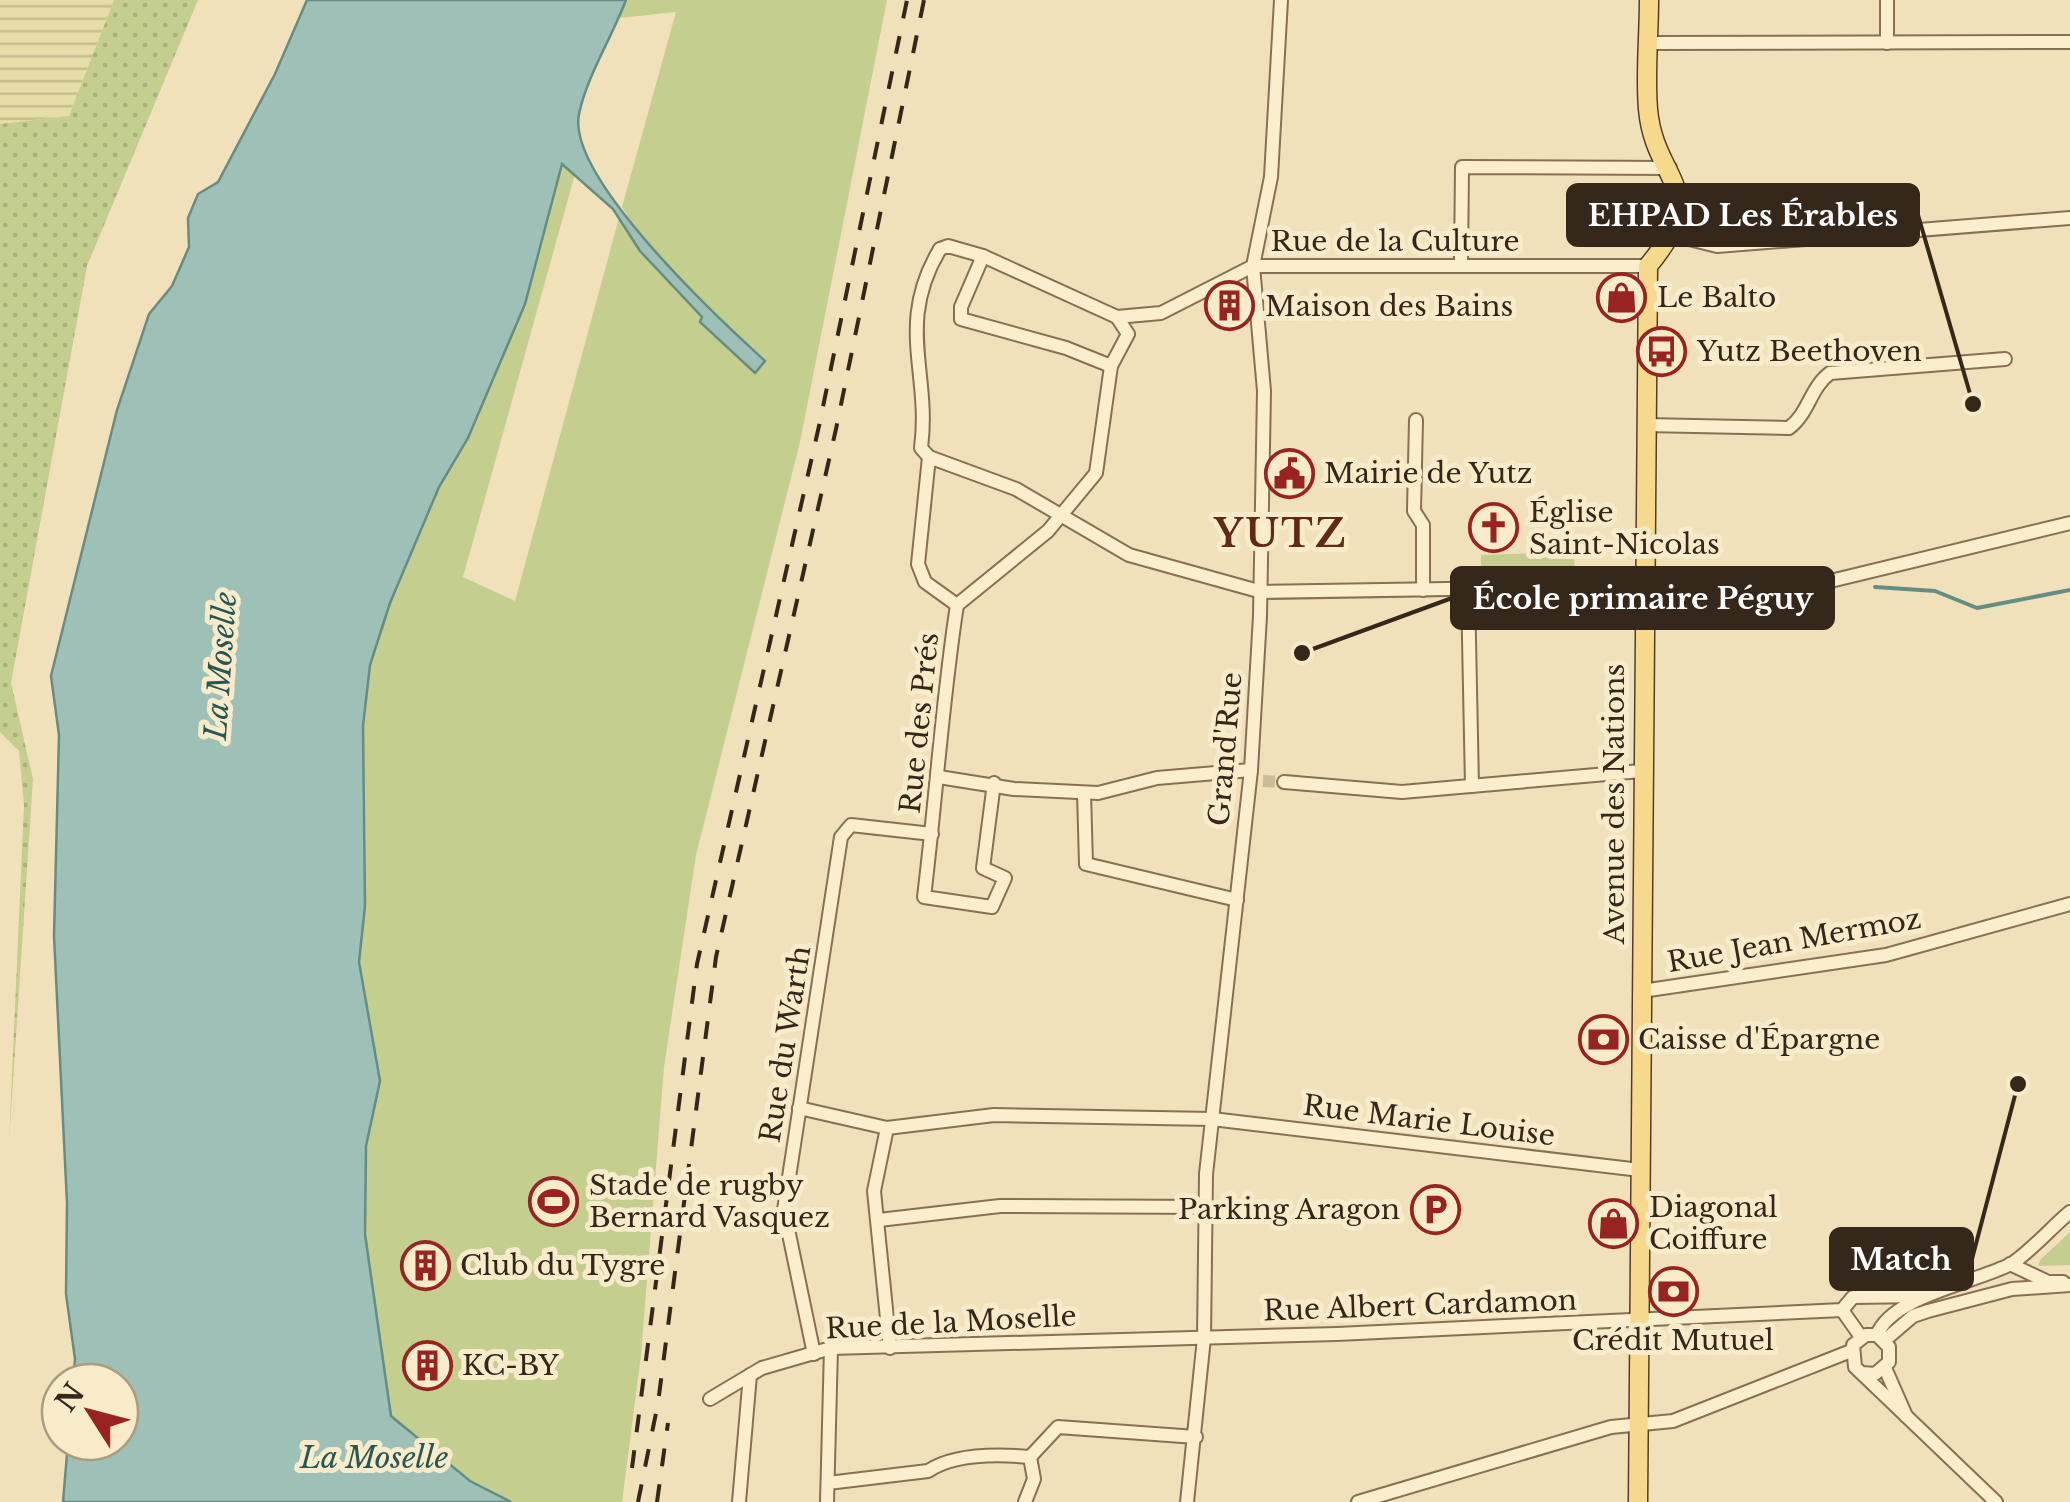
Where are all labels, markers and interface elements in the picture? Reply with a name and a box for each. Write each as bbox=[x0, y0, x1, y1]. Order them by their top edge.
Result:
callout: EHPAD Les Érables bbox=[1568, 185, 1918, 245]
text: EHPAD Les Érables bbox=[1588, 197, 1898, 234]
street label: Rue de la Culture bbox=[1271, 224, 1519, 259]
shop icon: Le Balto bbox=[1596, 271, 1648, 323]
building icon: Maison des Bains bbox=[1204, 280, 1256, 332]
place label: Le Balto bbox=[1657, 280, 1776, 315]
place label: Maison des Bains bbox=[1265, 289, 1513, 324]
bus stop icon: Yutz Beethoven bbox=[1636, 325, 1688, 377]
place label: Yutz Beethoven bbox=[1696, 334, 1922, 369]
public building icon: Mairie de Yutz bbox=[1263, 447, 1315, 499]
place label: Mairie de Yutz bbox=[1324, 456, 1532, 491]
place label: Église Saint-Nicolas bbox=[1529, 495, 1720, 562]
church icon: Église Saint-Nicolas bbox=[1468, 502, 1520, 554]
district label: YUTZ bbox=[1213, 510, 1348, 557]
callout: École primaire Péguy bbox=[1452, 568, 1833, 628]
text: École primaire Péguy bbox=[1473, 580, 1814, 617]
water label: La Moselle bbox=[197, 590, 244, 742]
street label: Rue des Prés bbox=[893, 631, 946, 815]
street label: Avenue des Nations bbox=[1597, 664, 1632, 945]
street label: Grand'Rue bbox=[1201, 671, 1250, 827]
street label: Rue Jean Mermoz bbox=[1664, 901, 1924, 980]
street label: Rue du Warth bbox=[753, 943, 818, 1145]
bank icon: Caisse d'Épargne bbox=[1577, 1013, 1629, 1065]
place label: Caisse d'Épargne bbox=[1638, 1022, 1880, 1057]
street label: Rue Marie Louise bbox=[1301, 1088, 1557, 1153]
place label: Stade de rugby Bernard Vasquez bbox=[589, 1168, 830, 1235]
sports icon: Stade de rugby Bernard Vasquez bbox=[528, 1175, 580, 1227]
parking icon: Parking Aragon bbox=[1409, 1183, 1461, 1235]
place label: Diagonal Coiffure bbox=[1649, 1190, 1778, 1257]
place label: Parking Aragon bbox=[1178, 1192, 1400, 1227]
shop icon: Diagonal Coiffure bbox=[1588, 1197, 1640, 1249]
callout: Match bbox=[1831, 1229, 1972, 1289]
building icon: Club du Tygre bbox=[399, 1239, 451, 1291]
text: Match bbox=[1850, 1241, 1952, 1278]
place label: Club du Tygre bbox=[460, 1248, 665, 1283]
bank icon: Crédit Mutuel bbox=[1647, 1266, 1699, 1318]
street label: Rue Albert Cardamon bbox=[1263, 1283, 1578, 1328]
street label: Rue de la Moselle bbox=[825, 1298, 1077, 1347]
place label: Crédit Mutuel bbox=[1572, 1323, 1774, 1358]
building icon: KC-BY bbox=[401, 1339, 453, 1391]
place label: KC-BY bbox=[462, 1348, 559, 1383]
north arrow bbox=[40, 1362, 140, 1462]
text: N bbox=[48, 1377, 92, 1419]
water label: La Moselle bbox=[299, 1439, 448, 1476]

